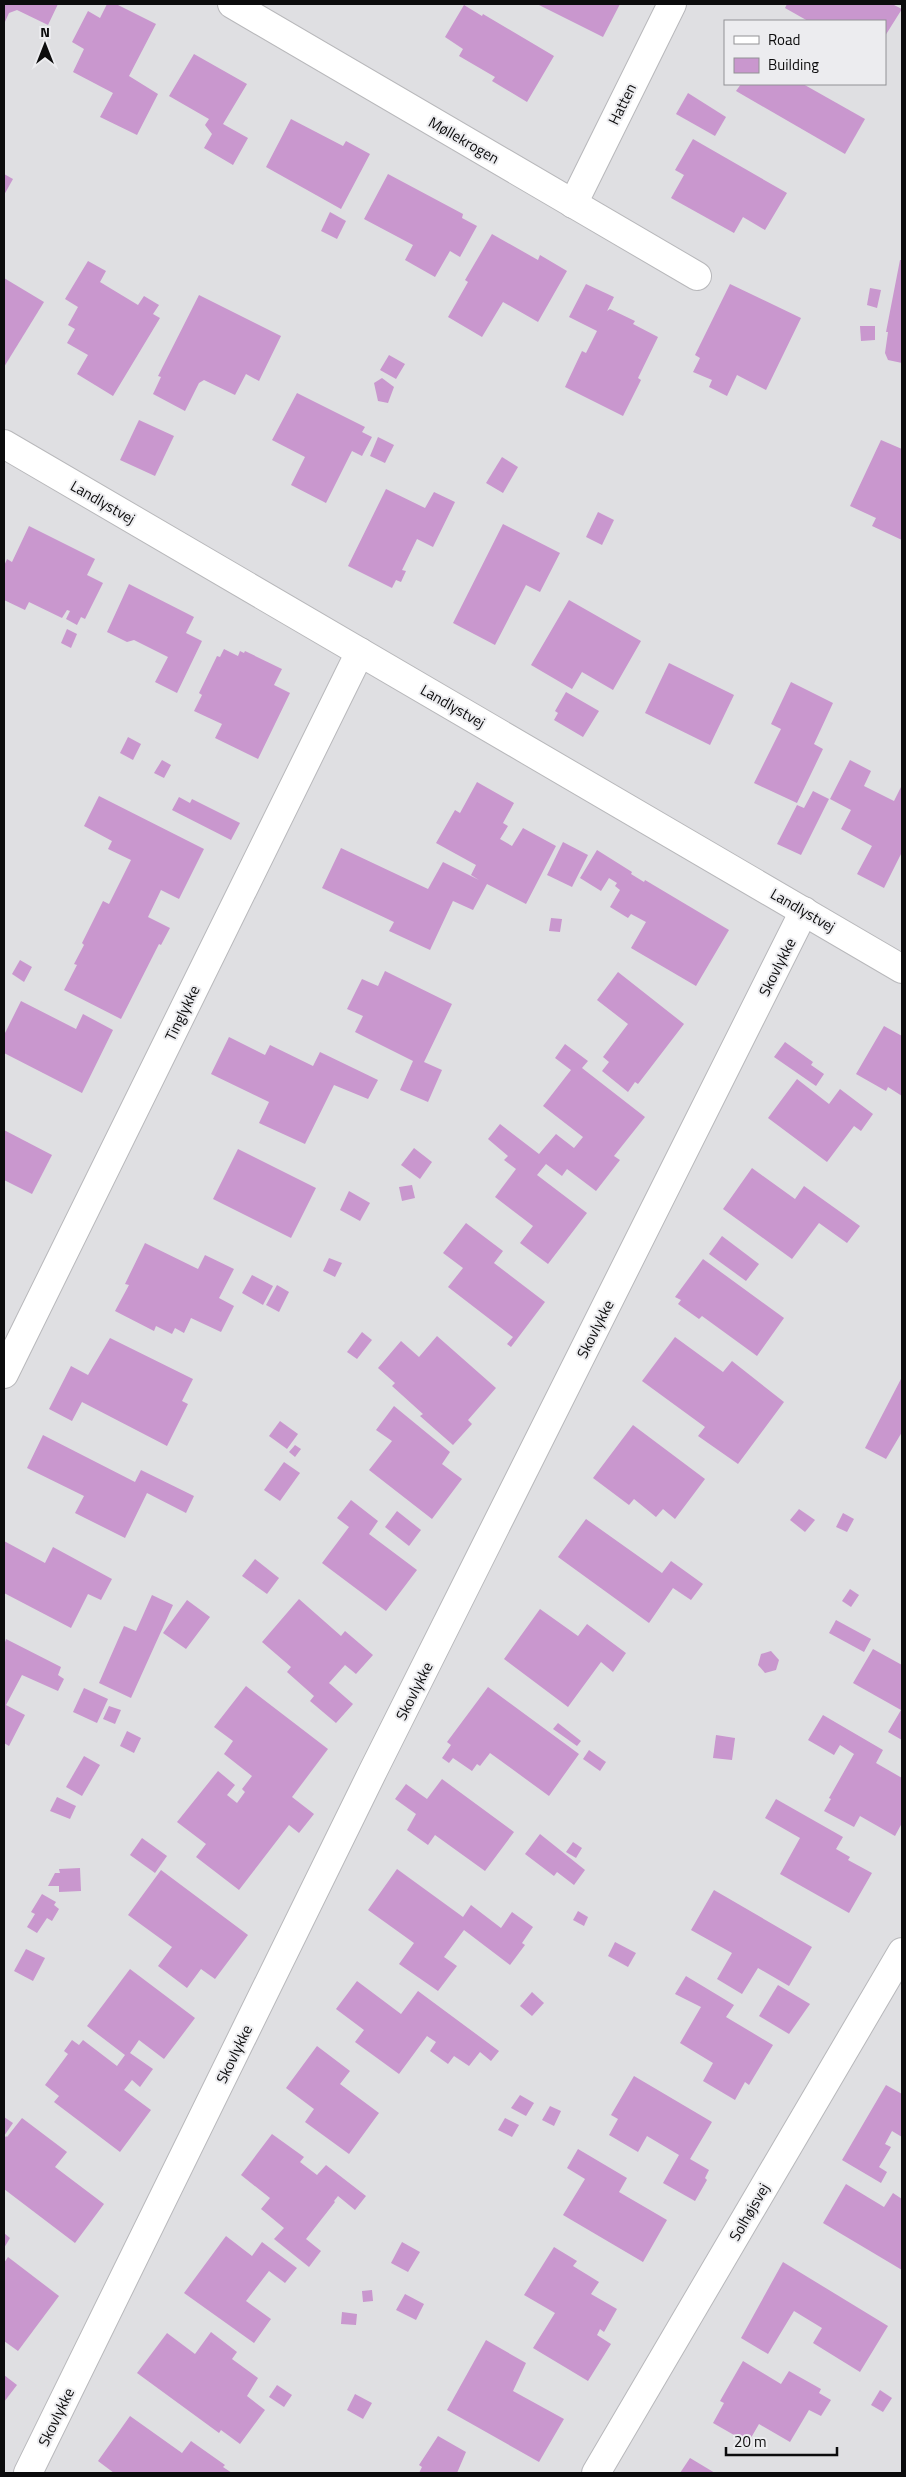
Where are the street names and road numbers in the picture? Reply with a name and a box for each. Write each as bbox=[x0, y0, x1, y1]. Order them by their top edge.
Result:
street label: Hatten bbox=[602, 79, 642, 129]
street label: Møllekrogen bbox=[424, 110, 504, 170]
street label: Landlystvej bbox=[66, 474, 140, 530]
street label: Landlystvej bbox=[416, 678, 490, 734]
street label: Landlystvej bbox=[766, 882, 840, 938]
street label: Skovlykke bbox=[753, 934, 801, 1000]
street label: Tinglykke bbox=[159, 981, 205, 1045]
street label: Skovlykke bbox=[571, 1296, 619, 1362]
street label: Skovlykke bbox=[390, 1658, 438, 1724]
street label: Skovlykke bbox=[210, 2021, 258, 2087]
street label: Solhøjsvej bbox=[723, 2179, 775, 2245]
street label: Skovlykke bbox=[32, 2384, 80, 2450]

